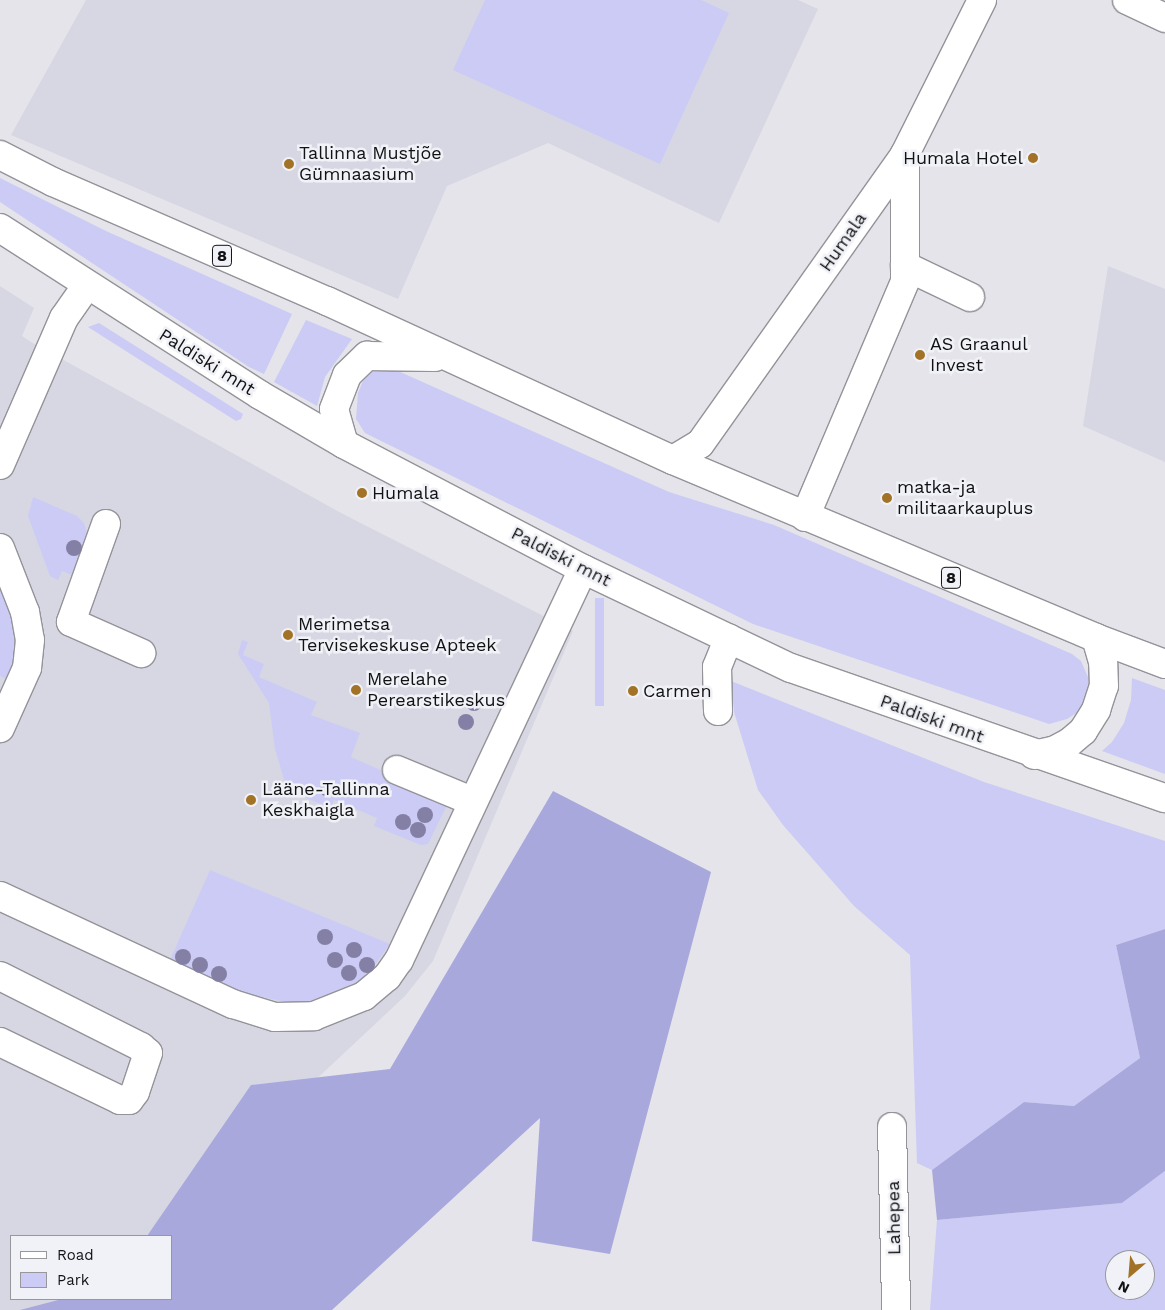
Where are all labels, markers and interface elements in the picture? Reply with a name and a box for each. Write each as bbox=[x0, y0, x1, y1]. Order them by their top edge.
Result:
place label: Tallinna Mustjõe Gümnaasium bbox=[299, 143, 442, 186]
place label: Humala Hotel bbox=[903, 147, 1023, 169]
marker: Humala Hotel bbox=[1027, 152, 1039, 164]
marker: Tallinna Mustjõe Gümnaasium bbox=[283, 158, 295, 170]
street label: Humala bbox=[815, 208, 871, 276]
road number: 8 bbox=[211, 242, 233, 270]
street label: Paldiski mnt bbox=[155, 324, 259, 400]
place label: AS Graanul Invest bbox=[930, 334, 1028, 376]
marker: AS Graanul Invest bbox=[914, 349, 926, 361]
place label: matka-ja militaarkauplus bbox=[897, 477, 1033, 520]
place label: Humala bbox=[372, 482, 439, 504]
marker: Humala bbox=[356, 487, 368, 499]
marker: matka-ja militaarkauplus bbox=[881, 492, 893, 504]
street label: Paldiski mnt bbox=[508, 523, 614, 591]
road number: 8 bbox=[940, 564, 962, 592]
place label: Merimetsa Tervisekeskuse Apteek bbox=[298, 614, 497, 656]
marker: Merimetsa Tervisekeskuse Apteek bbox=[282, 629, 294, 641]
place label: Merelahe Perearstikeskus bbox=[367, 669, 505, 712]
place label: Carmen bbox=[643, 680, 712, 702]
marker: Merelahe Perearstikeskus bbox=[349, 683, 363, 697]
marker: Carmen bbox=[627, 685, 639, 697]
street label: Paldiski mnt bbox=[877, 690, 987, 748]
place label: Lääne-Tallinna Keskhaigla bbox=[262, 779, 390, 822]
marker: Lääne-Tallinna Keskhaigla bbox=[244, 793, 258, 807]
street label: Lahepea bbox=[883, 1181, 905, 1255]
legend bbox=[10, 1235, 172, 1300]
text: Road bbox=[57, 1246, 94, 1264]
north arrow bbox=[1105, 1250, 1155, 1300]
text: Park bbox=[57, 1271, 89, 1289]
text: N bbox=[1115, 1278, 1132, 1297]

